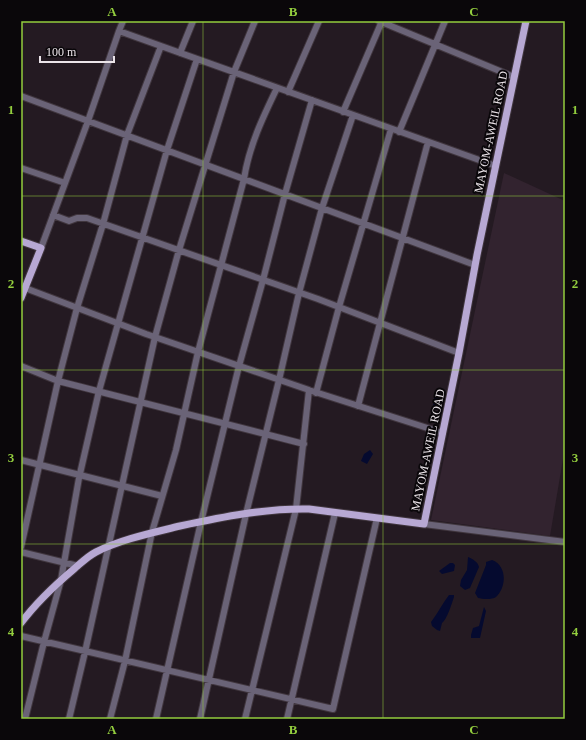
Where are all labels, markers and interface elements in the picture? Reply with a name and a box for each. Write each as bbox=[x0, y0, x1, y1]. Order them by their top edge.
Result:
text: A bbox=[107, 4, 117, 19]
text: B bbox=[289, 4, 298, 19]
text: C bbox=[469, 4, 479, 19]
scale bar bbox=[40, 38, 114, 64]
text: 100 m bbox=[46, 45, 77, 59]
street label: MAYOM-AWEIL ROAD bbox=[471, 69, 511, 194]
text: 1 bbox=[8, 102, 14, 117]
text: 1 bbox=[572, 102, 578, 117]
text: 2 bbox=[8, 276, 14, 291]
text: 2 bbox=[572, 276, 578, 291]
street label: MAYOM-AWEIL ROAD bbox=[408, 387, 448, 512]
text: 3 bbox=[8, 450, 15, 465]
text: 3 bbox=[572, 450, 579, 465]
text: 4 bbox=[8, 624, 15, 639]
text: 4 bbox=[572, 624, 579, 639]
text: A bbox=[107, 722, 117, 737]
text: B bbox=[289, 722, 298, 737]
text: C bbox=[469, 722, 479, 737]

